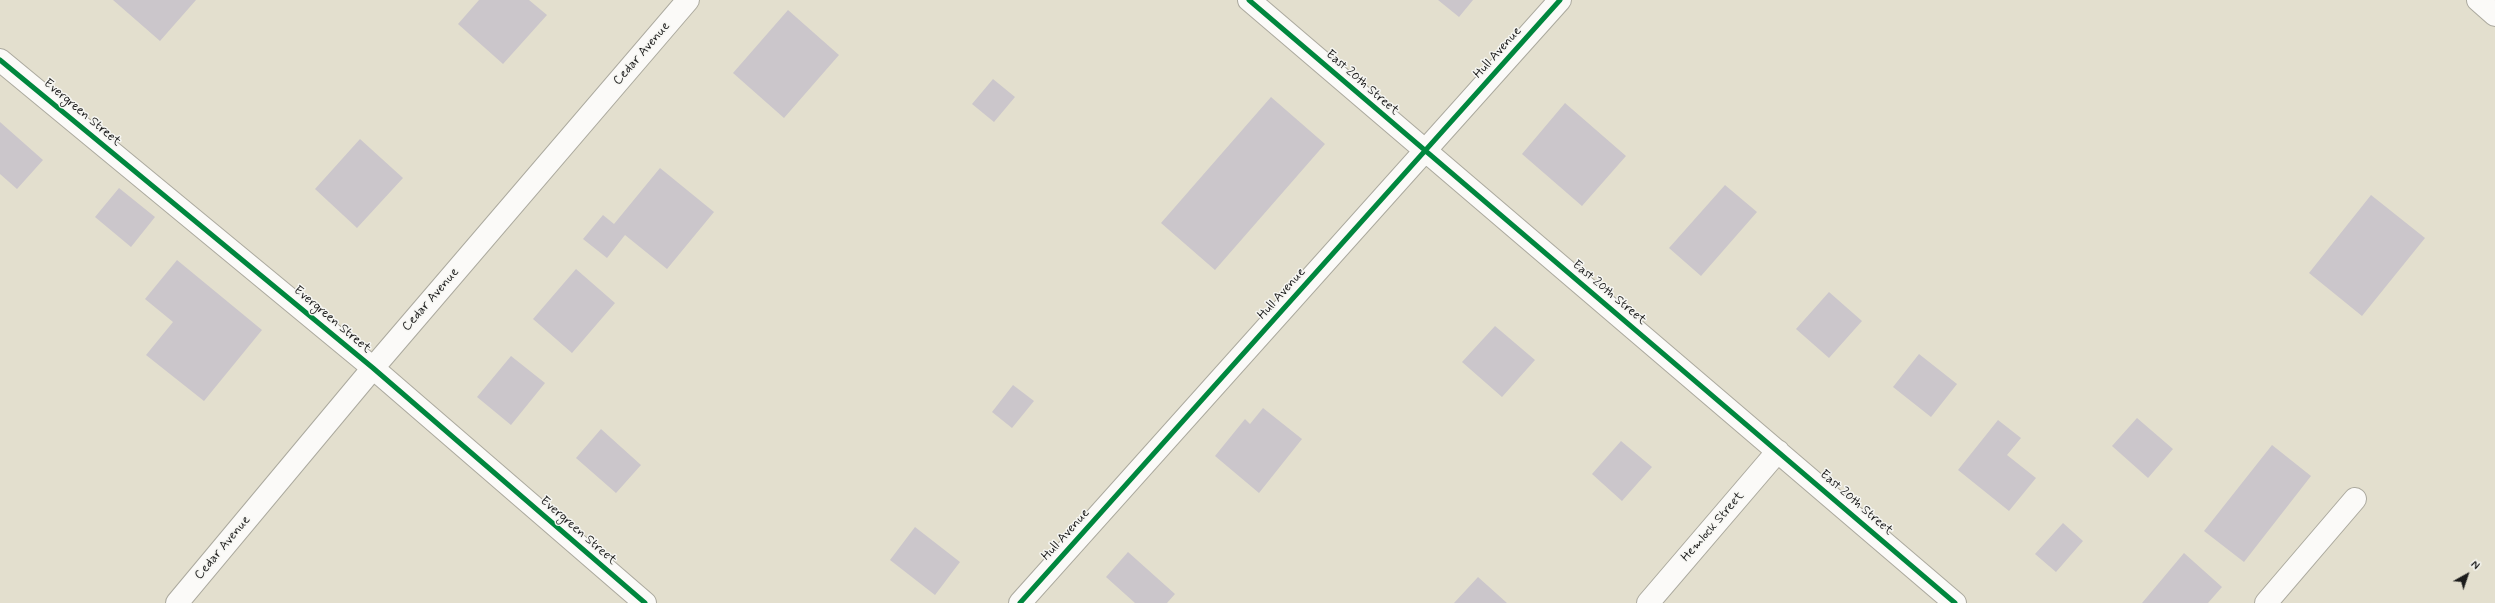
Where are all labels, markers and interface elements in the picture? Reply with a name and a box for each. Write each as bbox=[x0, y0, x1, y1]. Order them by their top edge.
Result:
street label: Cedar Avenue bbox=[610, 19, 674, 89]
street label: Hull Avenue bbox=[1471, 24, 1525, 82]
street label: East 20th Street bbox=[1322, 47, 1402, 119]
street label: Evergreen Street bbox=[40, 76, 124, 150]
street label: East 20th Street bbox=[1569, 257, 1649, 329]
street label: Cedar Avenue bbox=[399, 265, 463, 335]
street label: Hull Avenue bbox=[1255, 265, 1309, 323]
street label: Evergreen Street bbox=[290, 283, 374, 357]
street label: East 20th Street bbox=[1816, 467, 1896, 539]
street label: Hemlock Street bbox=[1678, 489, 1748, 565]
street label: Evergreen Street bbox=[537, 493, 619, 569]
street label: Hull Avenue bbox=[1039, 506, 1093, 564]
street label: Cedar Avenue bbox=[192, 513, 254, 583]
north arrow bbox=[2447, 555, 2487, 595]
text: N bbox=[2467, 558, 2482, 574]

